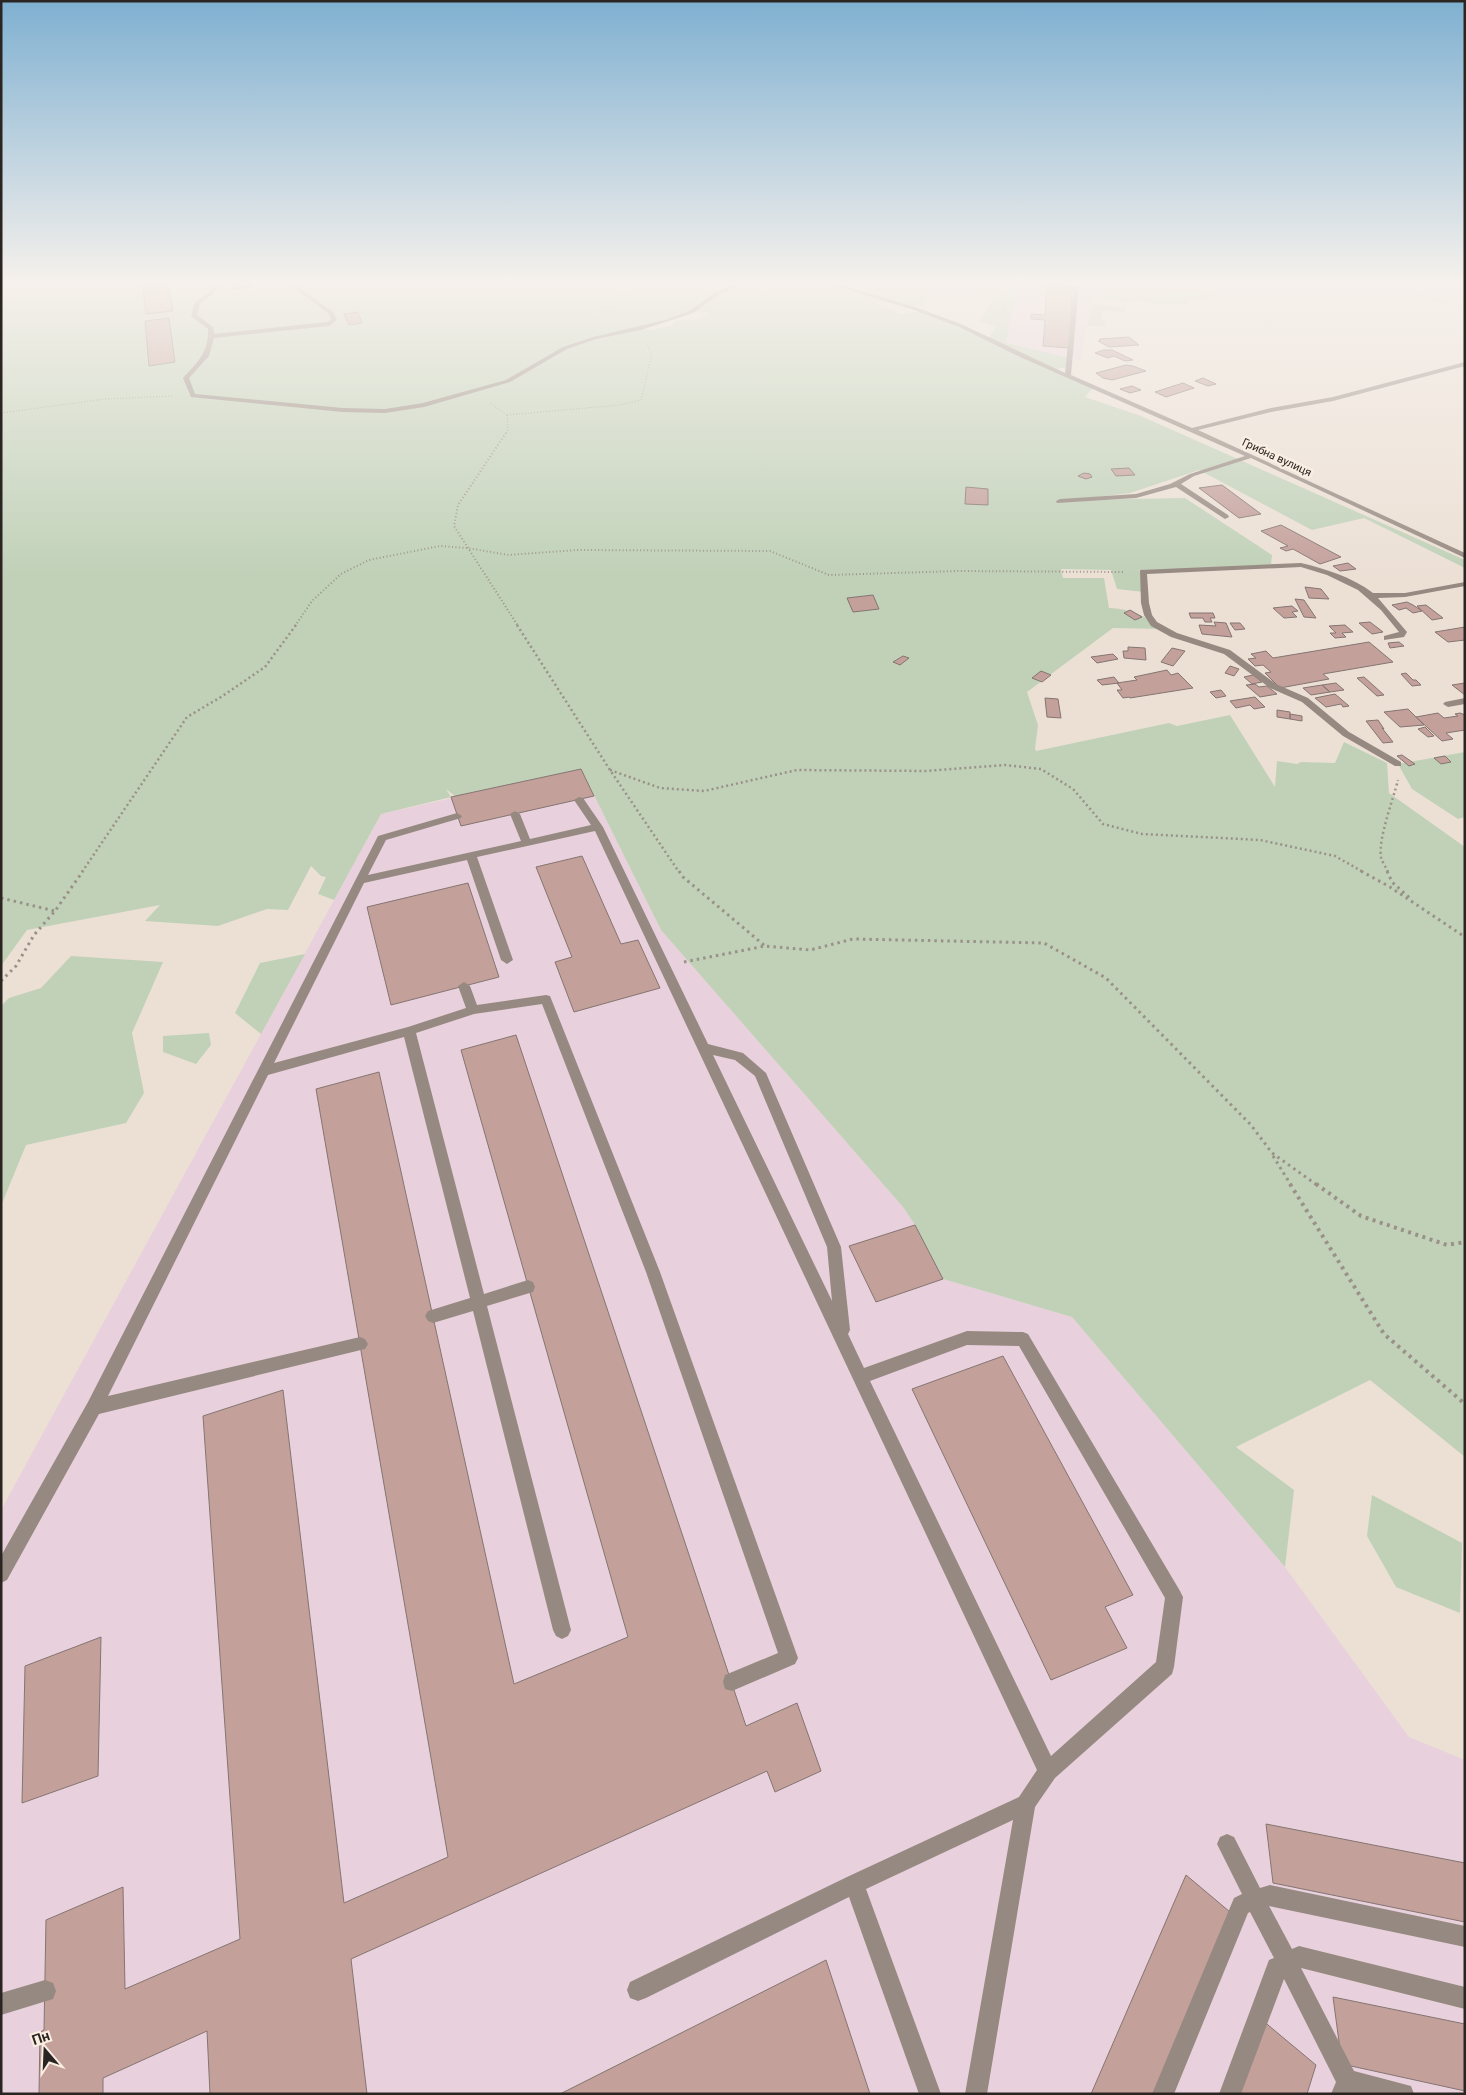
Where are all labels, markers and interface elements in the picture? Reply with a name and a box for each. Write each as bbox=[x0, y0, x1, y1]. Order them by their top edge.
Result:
street label: Грибна вулиця bbox=[1240, 436, 1314, 479]
north arrow bbox=[20, 2025, 70, 2075]
text: Пн bbox=[30, 2027, 52, 2048]

